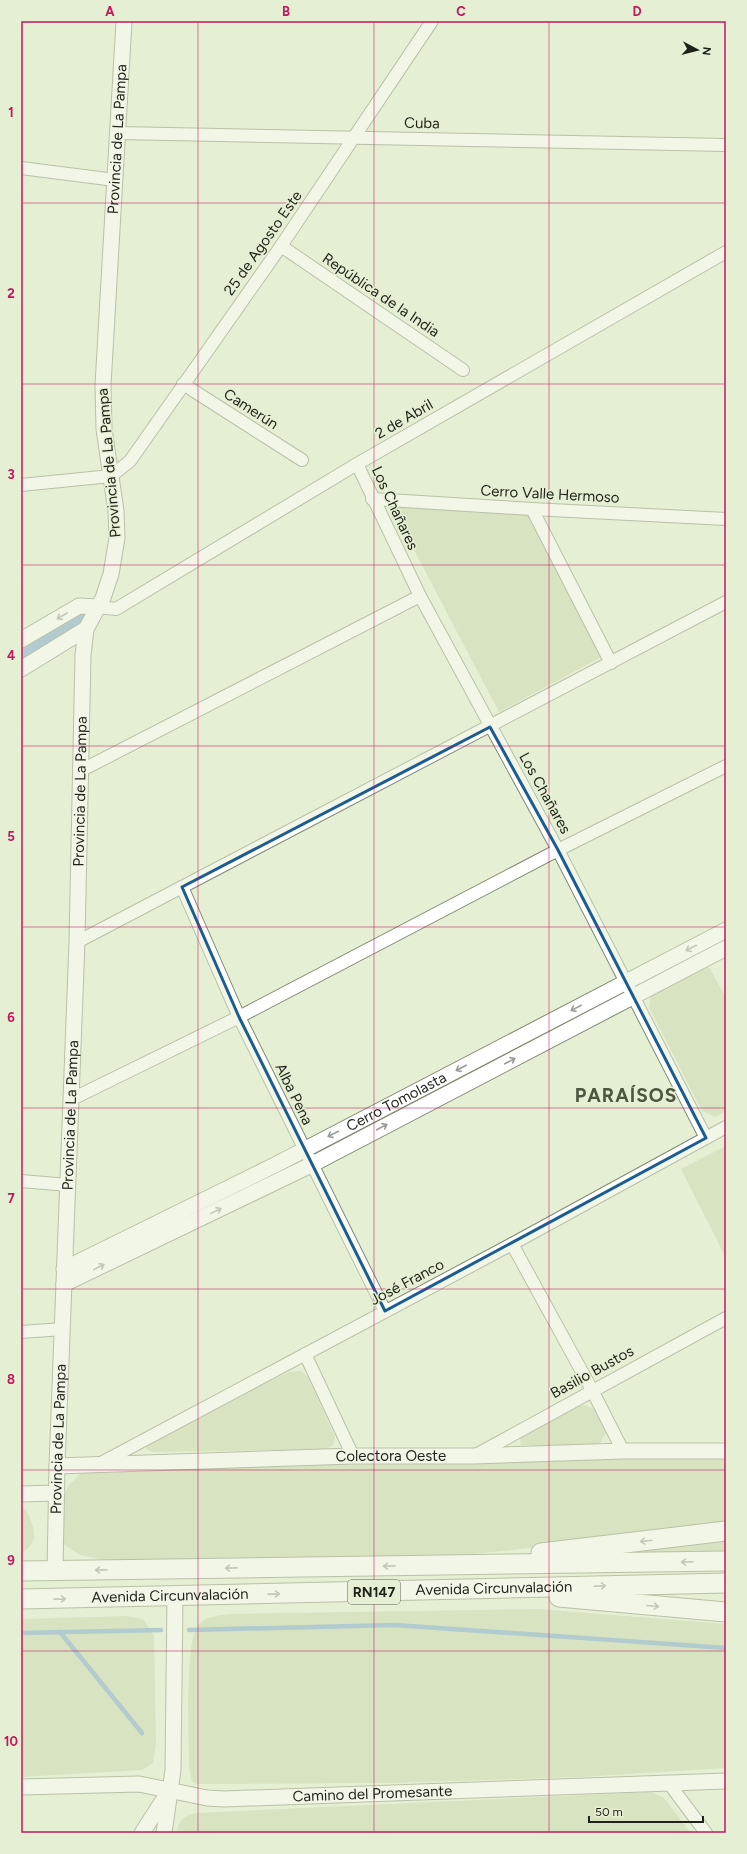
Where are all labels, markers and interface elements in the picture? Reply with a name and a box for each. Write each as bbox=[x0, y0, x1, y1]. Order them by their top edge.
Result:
text: A bbox=[105, 4, 115, 19]
text: B bbox=[282, 4, 290, 19]
text: C bbox=[456, 4, 466, 19]
text: D bbox=[632, 4, 642, 19]
north arrow bbox=[677, 30, 717, 70]
text: N bbox=[699, 46, 713, 56]
street label: Provincia de La Pampa bbox=[104, 64, 130, 215]
text: 1 bbox=[8, 105, 14, 120]
street label: Cuba bbox=[404, 114, 440, 132]
street label: 25 de Agosto Este bbox=[220, 187, 306, 299]
street label: República de la India bbox=[319, 249, 443, 341]
text: 2 bbox=[7, 286, 15, 301]
street label: Camerún bbox=[220, 385, 282, 433]
street label: Provincia de La Pampa bbox=[93, 387, 125, 539]
street label: 2 de Abril bbox=[372, 395, 436, 443]
street label: Los Chañares bbox=[368, 463, 422, 553]
text: 3 bbox=[7, 467, 15, 482]
street label: Cerro Valle Hermoso bbox=[480, 481, 620, 507]
one-way arrow bbox=[56, 613, 68, 621]
text: 4 bbox=[7, 648, 15, 663]
street label: Provincia de La Pampa bbox=[70, 716, 91, 867]
street label: Los Chañares bbox=[515, 749, 575, 837]
text: 5 bbox=[7, 829, 15, 844]
one-way arrow bbox=[686, 944, 698, 952]
one-way arrow bbox=[570, 1005, 582, 1012]
text: 6 bbox=[7, 1010, 15, 1025]
street label: Provincia de La Pampa bbox=[59, 1040, 82, 1191]
one-way arrow bbox=[504, 1057, 516, 1064]
street label: Alba Pena bbox=[271, 1060, 317, 1128]
one-way arrow bbox=[455, 1065, 467, 1072]
street label: Cerro Tomolasta bbox=[343, 1068, 449, 1135]
district label: PARAÍSOS bbox=[575, 1084, 677, 1107]
one-way arrow bbox=[376, 1123, 388, 1131]
one-way arrow bbox=[327, 1131, 339, 1138]
text: 7 bbox=[7, 1191, 15, 1206]
one-way arrow bbox=[209, 1207, 221, 1214]
street label: José Franco bbox=[367, 1255, 447, 1309]
one-way arrow bbox=[92, 1263, 104, 1270]
street label: Basilio Bustos bbox=[547, 1342, 637, 1402]
street label: Provincia de La Pampa bbox=[47, 1364, 70, 1514]
text: 8 bbox=[7, 1372, 15, 1387]
street label: Colectora Oeste bbox=[335, 1447, 446, 1466]
one-way arrow bbox=[640, 1537, 653, 1545]
text: 9 bbox=[7, 1553, 15, 1568]
one-way arrow bbox=[681, 1558, 694, 1565]
one-way arrow bbox=[383, 1562, 396, 1570]
one-way arrow bbox=[225, 1564, 238, 1572]
one-way arrow bbox=[95, 1566, 108, 1573]
street label: Avenida Circunvalación bbox=[415, 1577, 573, 1599]
road number: RN147 bbox=[348, 1580, 400, 1604]
one-way arrow bbox=[593, 1582, 606, 1590]
street label: Avenida Circunvalación bbox=[91, 1585, 249, 1606]
one-way arrow bbox=[267, 1590, 280, 1598]
one-way arrow bbox=[53, 1595, 66, 1602]
one-way arrow bbox=[646, 1602, 659, 1609]
text: 10 bbox=[4, 1734, 18, 1749]
street label: Camino del Promesante bbox=[292, 1782, 453, 1806]
scale bar bbox=[589, 1798, 703, 1824]
text: 50 m bbox=[595, 1805, 623, 1819]

